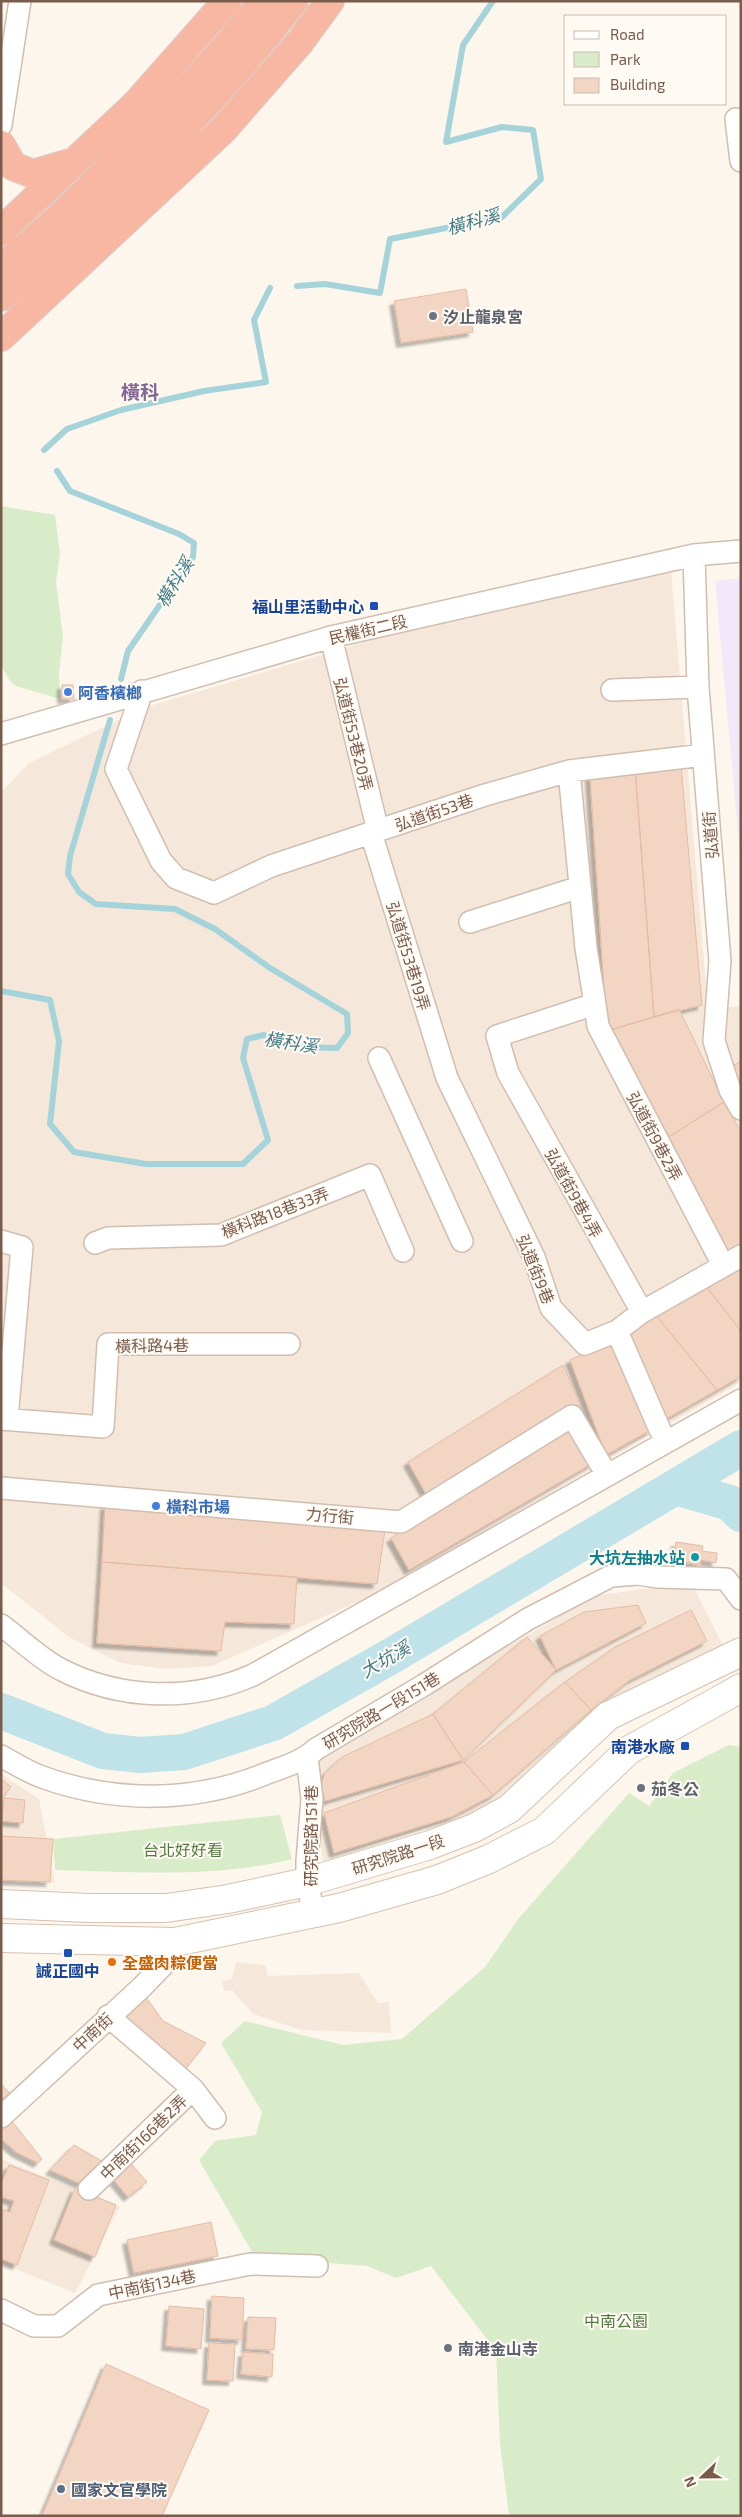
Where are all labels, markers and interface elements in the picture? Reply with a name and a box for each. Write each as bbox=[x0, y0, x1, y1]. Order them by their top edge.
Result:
legend bbox=[564, 15, 727, 105]
text: Road bbox=[610, 25, 645, 43]
text: Park bbox=[610, 50, 641, 68]
text: Building bbox=[610, 75, 666, 93]
water label: 橫科溪 bbox=[444, 203, 505, 239]
place label: 汐止龍泉宮 bbox=[443, 307, 523, 326]
marker: 汐止龍泉宮 bbox=[427, 310, 439, 322]
district label: 橫科 bbox=[121, 380, 159, 403]
water label: 橫科溪 bbox=[150, 551, 199, 611]
place label: 福山里活動中心 bbox=[252, 597, 364, 616]
marker: 福山里活動中心 bbox=[368, 600, 380, 612]
street label: 民權街二段 bbox=[327, 611, 409, 647]
street label: 弘道街53巷20弄 bbox=[331, 675, 377, 793]
place label: 阿香檳榔 bbox=[78, 683, 142, 702]
marker: 阿香檳榔 bbox=[62, 686, 74, 698]
street label: 弘道街53巷 bbox=[392, 790, 476, 834]
street label: 弘道街 bbox=[698, 810, 722, 860]
street label: 弘道街53巷19弄 bbox=[383, 899, 435, 1013]
water label: 橫科溪 bbox=[263, 1027, 322, 1058]
street label: 弘道街9巷2弄 bbox=[624, 1088, 686, 1184]
street label: 弘道街9巷4弄 bbox=[542, 1145, 606, 1241]
street label: 橫科路18巷33弄 bbox=[218, 1183, 332, 1241]
street label: 弘道街9巷 bbox=[513, 1232, 559, 1306]
street label: 橫科路4巷 bbox=[115, 1335, 189, 1355]
place label: 橫科市場 bbox=[166, 1497, 230, 1516]
marker: 橫科市場 bbox=[150, 1500, 162, 1512]
street label: 力行街 bbox=[305, 1503, 355, 1527]
place label: 大坑左抽水站 bbox=[589, 1548, 685, 1567]
marker: 大坑左抽水站 bbox=[689, 1551, 701, 1563]
water label: 大坑溪 bbox=[356, 1634, 416, 1682]
street label: 研究院路一段151巷 bbox=[319, 1668, 443, 1752]
place label: 南港水廠 bbox=[611, 1737, 675, 1756]
marker: 南港水廠 bbox=[679, 1740, 691, 1752]
place label: 茄冬公 bbox=[651, 1779, 699, 1798]
marker: 茄冬公 bbox=[635, 1782, 647, 1794]
street label: 研究院路151巷 bbox=[301, 1785, 320, 1887]
street label: 研究院路一段 bbox=[349, 1830, 447, 1878]
park label: 台北好好看 bbox=[143, 1840, 223, 1859]
marker: 誠正國中 bbox=[62, 1947, 74, 1959]
place label: 全盛肉粽便當 bbox=[122, 1953, 218, 1972]
marker: 全盛肉粽便當 bbox=[106, 1956, 118, 1968]
place label: 誠正國中 bbox=[36, 1961, 100, 1980]
street label: 中南街 bbox=[68, 2009, 116, 2055]
street label: 中南街166巷2弄 bbox=[96, 2091, 190, 2183]
street label: 中南街134巷 bbox=[106, 2265, 198, 2303]
park label: 中南公園 bbox=[584, 2311, 648, 2330]
place label: 南港金山寺 bbox=[458, 2339, 538, 2358]
marker: 南港金山寺 bbox=[442, 2342, 454, 2354]
north arrow bbox=[677, 2452, 727, 2502]
text: N bbox=[680, 2474, 699, 2490]
place label: 國家文官學院 bbox=[71, 2480, 167, 2499]
marker: 國家文官學院 bbox=[55, 2483, 67, 2495]

